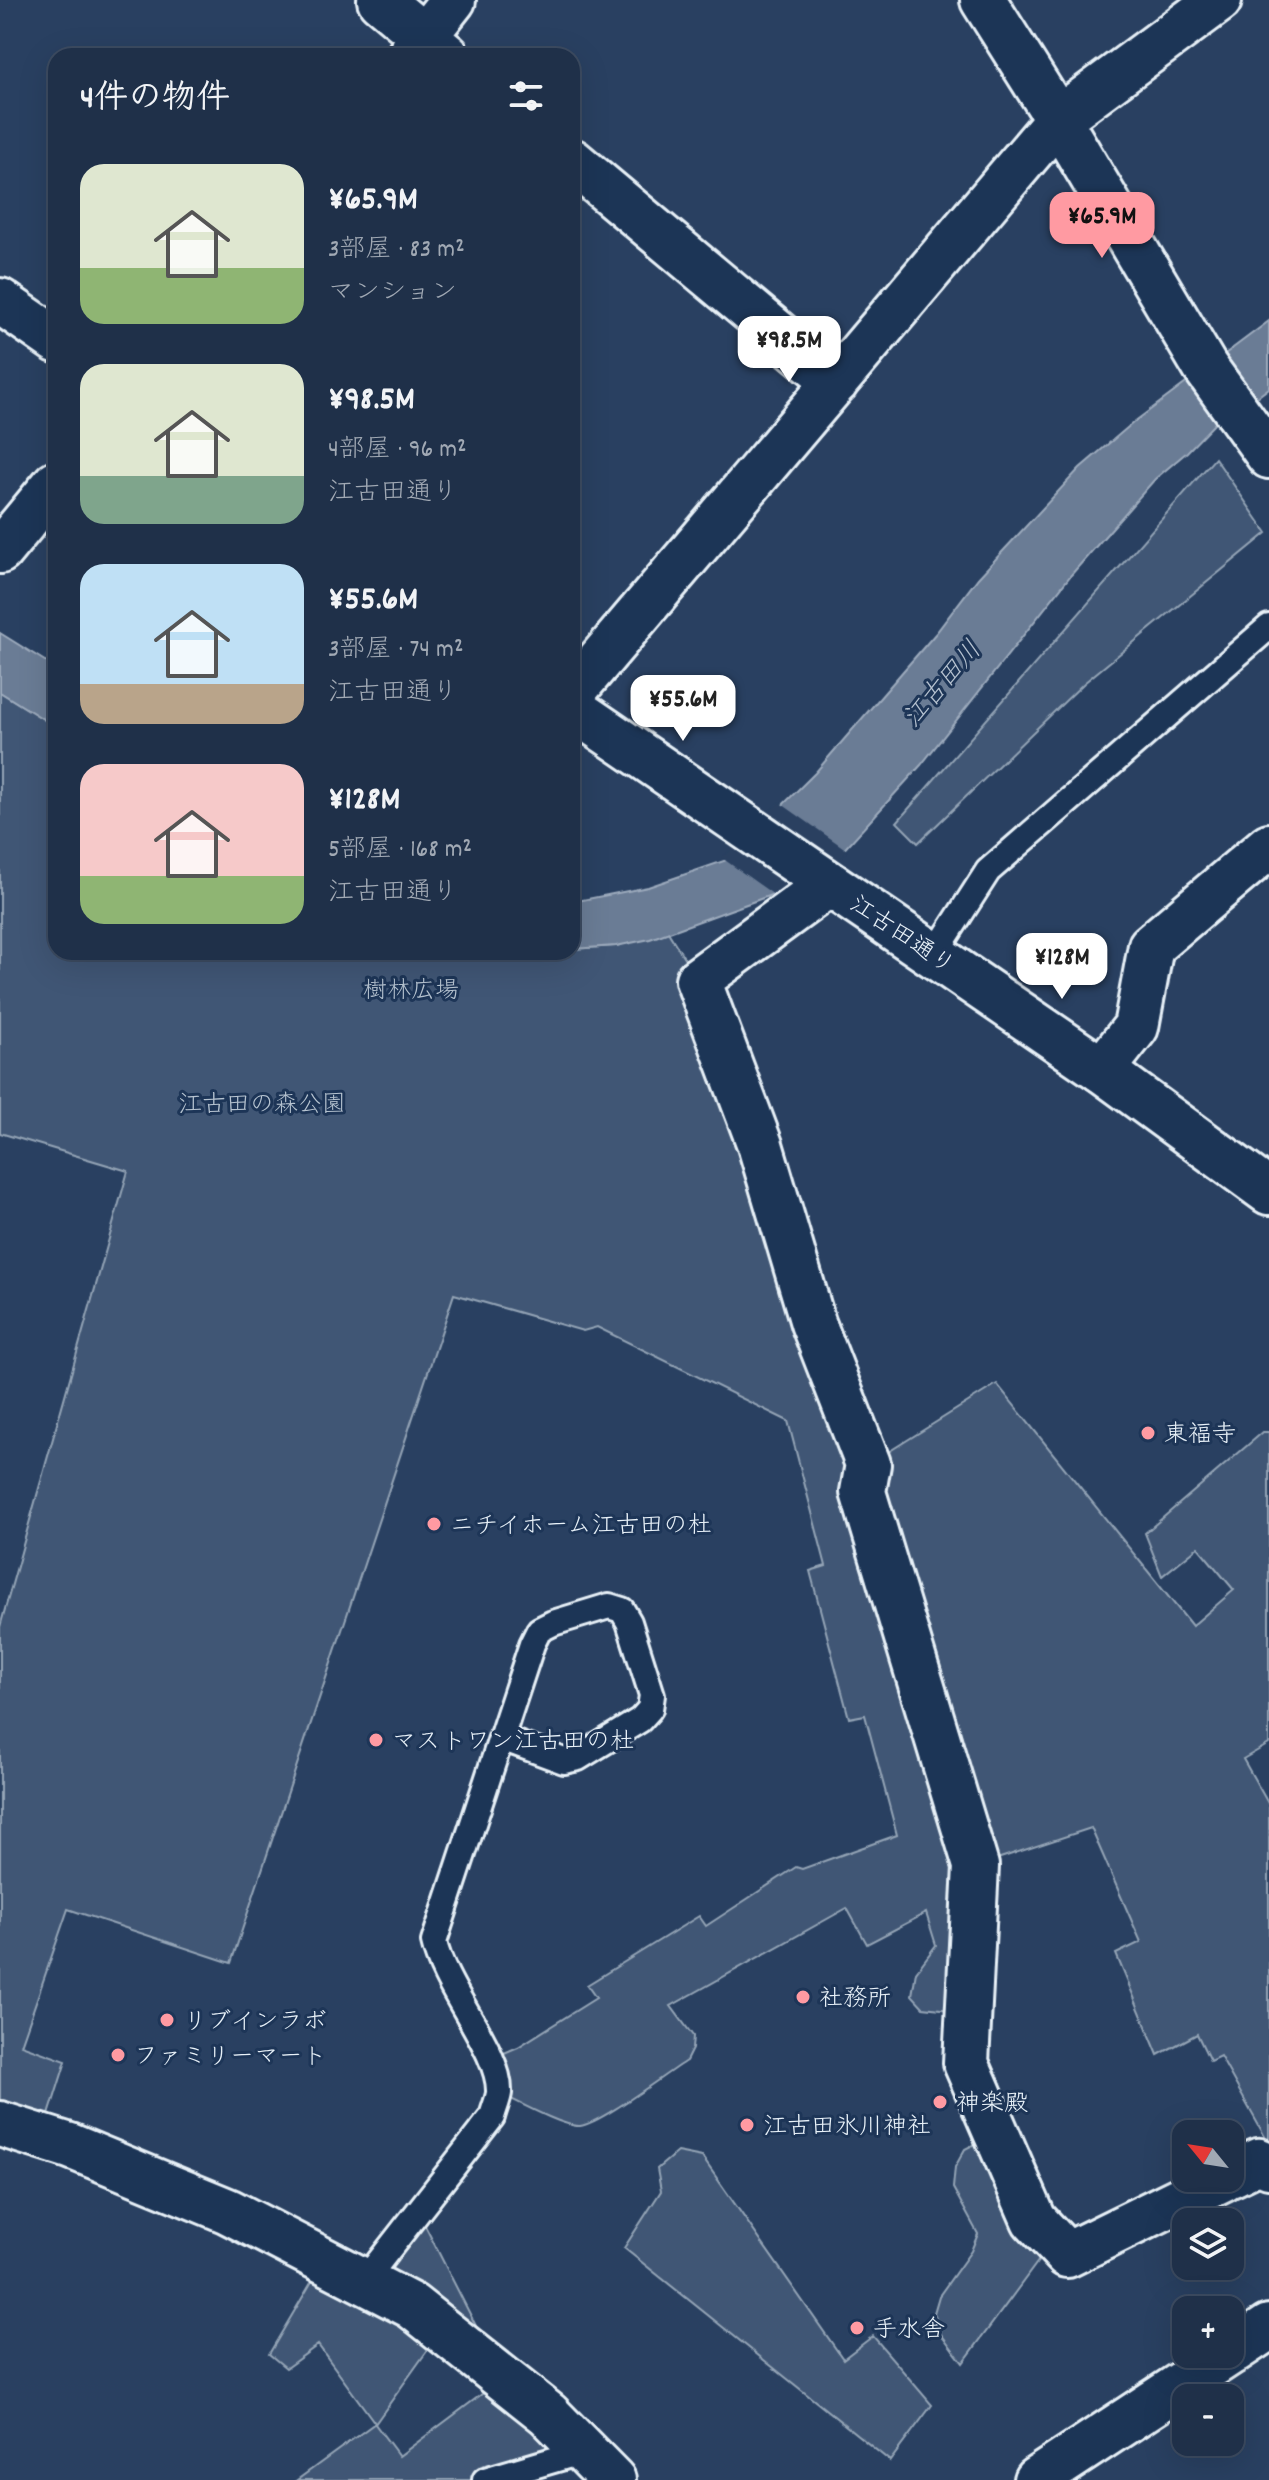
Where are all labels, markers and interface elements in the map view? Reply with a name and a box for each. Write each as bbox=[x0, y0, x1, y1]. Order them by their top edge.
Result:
icon: filters bbox=[504, 74, 548, 118]
text: 4件の物件 bbox=[80, 76, 230, 125]
text: ¥65.9M bbox=[328, 177, 418, 226]
pin: ¥65.9M bbox=[1037, 192, 1167, 260]
icon: home bbox=[144, 196, 240, 292]
text: ¥65.9M bbox=[1068, 199, 1136, 236]
text: 3部屋 · 83 m² bbox=[328, 232, 465, 269]
text: マンション bbox=[328, 275, 457, 312]
pin: ¥98.5M bbox=[724, 316, 854, 384]
text: ¥98.5M bbox=[756, 323, 822, 360]
text: ¥98.5M bbox=[328, 377, 415, 426]
icon: home bbox=[144, 396, 240, 492]
text: 4部屋 · 96 m² bbox=[328, 432, 467, 469]
text: 江古田通り bbox=[328, 475, 458, 512]
text: ¥55.6M bbox=[328, 577, 418, 626]
icon: home bbox=[144, 596, 240, 692]
text: 3部屋 · 74 m² bbox=[328, 632, 463, 669]
water label: 江古田川 bbox=[896, 634, 992, 737]
text: 江古田通り bbox=[328, 675, 458, 712]
pin: ¥55.6M bbox=[618, 675, 748, 743]
text: ¥55.6M bbox=[649, 682, 717, 719]
text: ¥128M bbox=[328, 777, 400, 826]
icon: home bbox=[144, 796, 240, 892]
text: 5部屋 · 168 m² bbox=[328, 832, 472, 869]
text: 江古田通り bbox=[328, 875, 458, 912]
street label: 江古田通り bbox=[842, 889, 961, 984]
pin: ¥128M bbox=[1006, 933, 1118, 1001]
text: ¥128M bbox=[1034, 940, 1090, 977]
park label: 樹林広場 bbox=[363, 975, 459, 1009]
park label: 江古田の森公園 bbox=[178, 1089, 346, 1123]
place label: 東福寺 bbox=[1164, 1419, 1236, 1453]
marker: 東福寺 bbox=[1139, 1424, 1157, 1442]
place label: ニチイホーム江古田の杜 bbox=[450, 1510, 712, 1544]
marker: ニチイホーム江古田の杜 bbox=[425, 1515, 443, 1533]
place label: マストワン江古田の杜 bbox=[392, 1726, 634, 1760]
marker: マストワン江古田の杜 bbox=[367, 1731, 385, 1749]
place label: 社務所 bbox=[819, 1983, 891, 2017]
marker: 社務所 bbox=[794, 1988, 812, 2006]
place label: リブインラボ bbox=[183, 2006, 327, 2040]
marker: リブインラボ bbox=[158, 2011, 176, 2029]
place label: ファミリーマート bbox=[134, 2041, 326, 2075]
marker: ファミリーマート bbox=[109, 2046, 127, 2064]
place label: 神楽殿 bbox=[956, 2088, 1028, 2122]
marker: 神楽殿 bbox=[931, 2093, 949, 2111]
place label: 江古田氷川神社 bbox=[763, 2111, 931, 2145]
marker: 江古田氷川神社 bbox=[738, 2116, 756, 2134]
north arrow bbox=[1172, 2120, 1244, 2192]
map controls bbox=[1172, 2120, 1244, 2456]
button: layers bbox=[1172, 2208, 1244, 2280]
button: + bbox=[1172, 2296, 1244, 2368]
place label: 手水舎 bbox=[873, 2314, 945, 2348]
marker: 手水舎 bbox=[848, 2319, 866, 2337]
button: − bbox=[1172, 2384, 1244, 2456]

